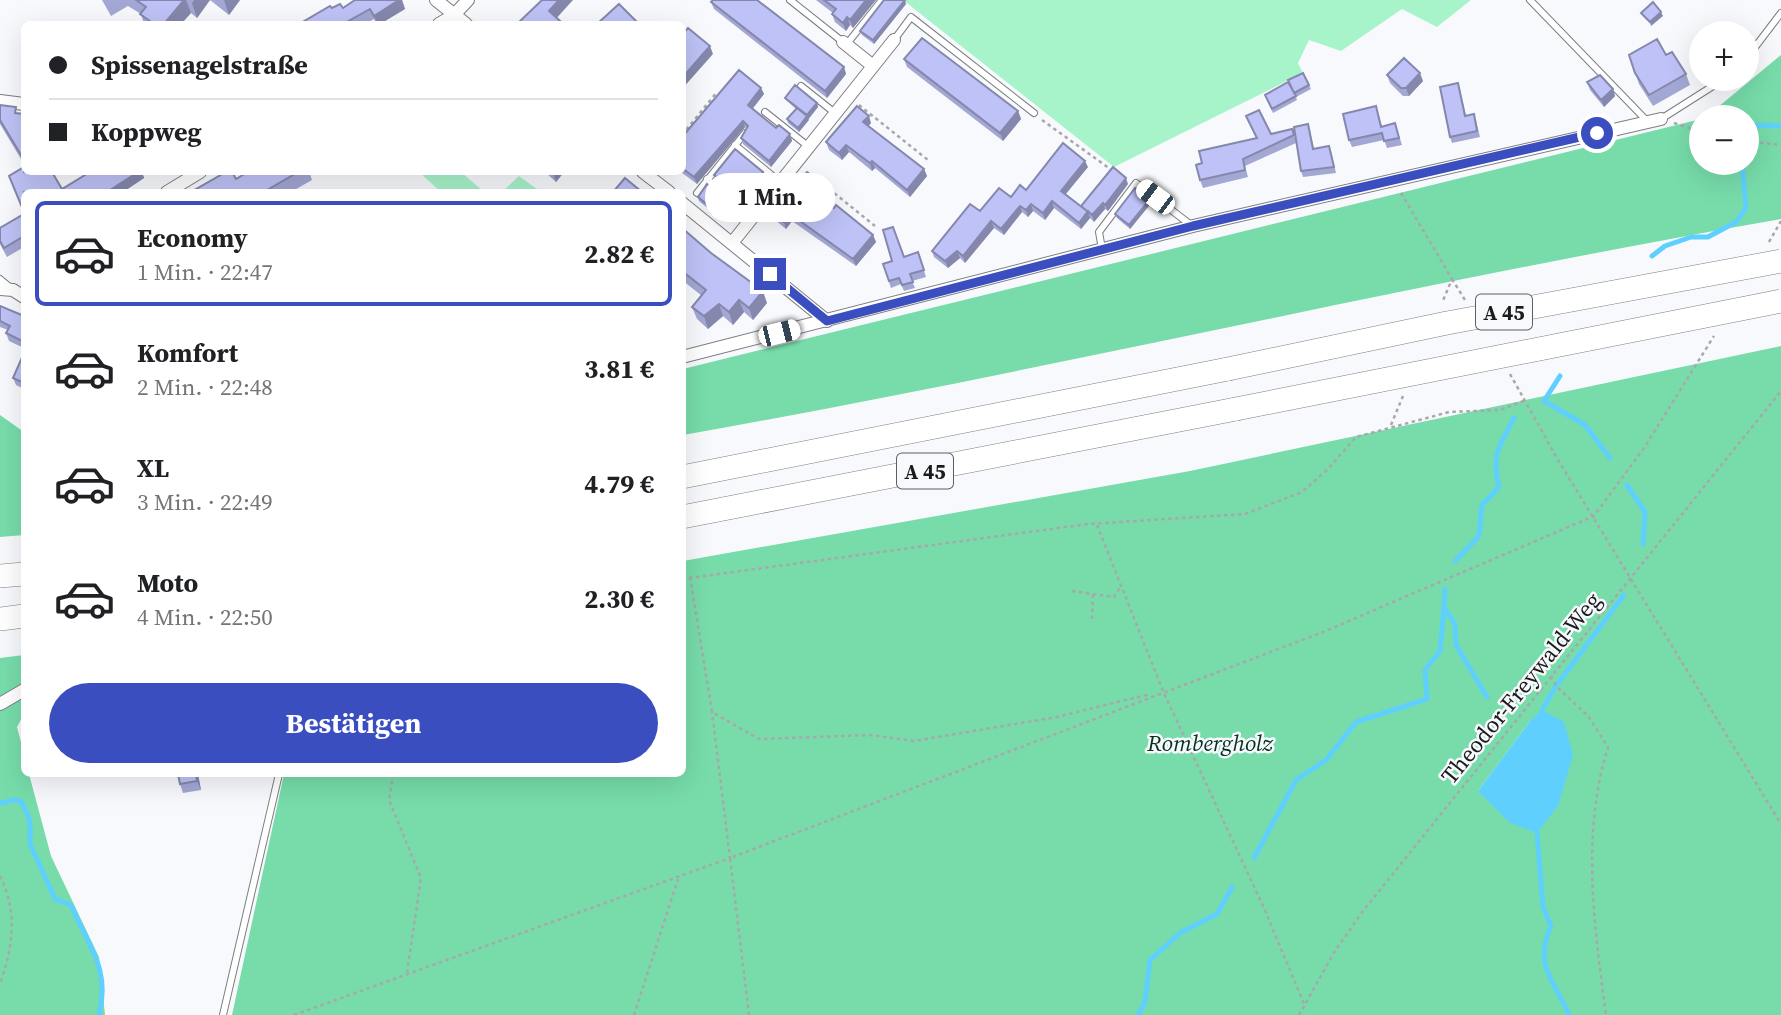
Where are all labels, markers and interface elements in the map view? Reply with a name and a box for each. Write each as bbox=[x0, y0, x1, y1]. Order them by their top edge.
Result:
map controls bbox=[1689, 21, 1759, 175]
button: + bbox=[1689, 21, 1759, 91]
text: Spissenagelstraße bbox=[91, 47, 308, 83]
button: − bbox=[1689, 105, 1759, 175]
text: Koppweg bbox=[91, 114, 202, 150]
route start bbox=[1581, 117, 1613, 149]
callout: 1 Min. bbox=[705, 173, 835, 222]
car bbox=[1132, 176, 1179, 218]
text: 1 Min. bbox=[737, 181, 803, 213]
text: Economy bbox=[137, 220, 248, 256]
icon: car bbox=[53, 222, 116, 285]
text: 2.82 € bbox=[584, 236, 654, 272]
text: 1 Min. · 22:47 bbox=[137, 256, 273, 288]
route end bbox=[754, 258, 786, 290]
road number: A 45 bbox=[1476, 294, 1532, 330]
car bbox=[757, 318, 802, 348]
text: Komfort bbox=[137, 335, 238, 371]
icon: car bbox=[53, 337, 116, 400]
text: 3.81 € bbox=[584, 351, 654, 387]
text: 2 Min. · 22:48 bbox=[137, 371, 273, 403]
text: XL bbox=[137, 450, 169, 486]
icon: car bbox=[53, 452, 116, 515]
road number: A 45 bbox=[897, 454, 953, 489]
text: 4.79 € bbox=[584, 466, 654, 502]
text: 3 Min. · 22:49 bbox=[137, 486, 273, 518]
text: Moto bbox=[137, 565, 198, 601]
icon: car bbox=[53, 567, 116, 630]
text: 2.30 € bbox=[584, 581, 654, 617]
street label: Theodor-Freywald-Weg bbox=[1434, 585, 1608, 791]
text: 4 Min. · 22:50 bbox=[137, 601, 273, 633]
button: Bestätigen bbox=[49, 683, 658, 763]
park label: Rombergholz bbox=[1146, 727, 1274, 759]

